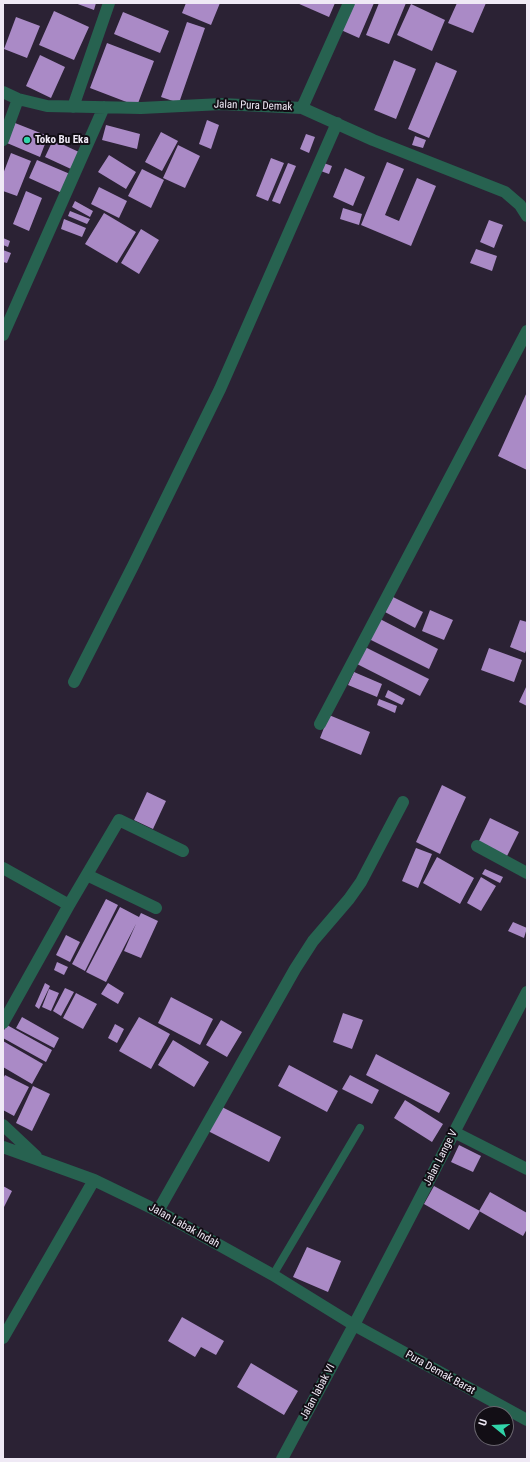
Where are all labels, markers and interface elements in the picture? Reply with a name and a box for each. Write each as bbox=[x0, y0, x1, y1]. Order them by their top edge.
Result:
street label: Jalan Pura Demak bbox=[214, 98, 292, 114]
place label: Toko Bu Eka bbox=[35, 133, 89, 147]
marker: Toko Bu Eka bbox=[22, 135, 32, 145]
street label: Jalan Lange V bbox=[421, 1128, 461, 1188]
street label: Jalan Labak Indah bbox=[146, 1201, 222, 1251]
street label: Pura Demak Barat bbox=[403, 1348, 477, 1398]
street label: Jalan labak VI bbox=[298, 1362, 338, 1422]
north arrow bbox=[474, 1406, 514, 1446]
text: U bbox=[476, 1417, 490, 1427]

